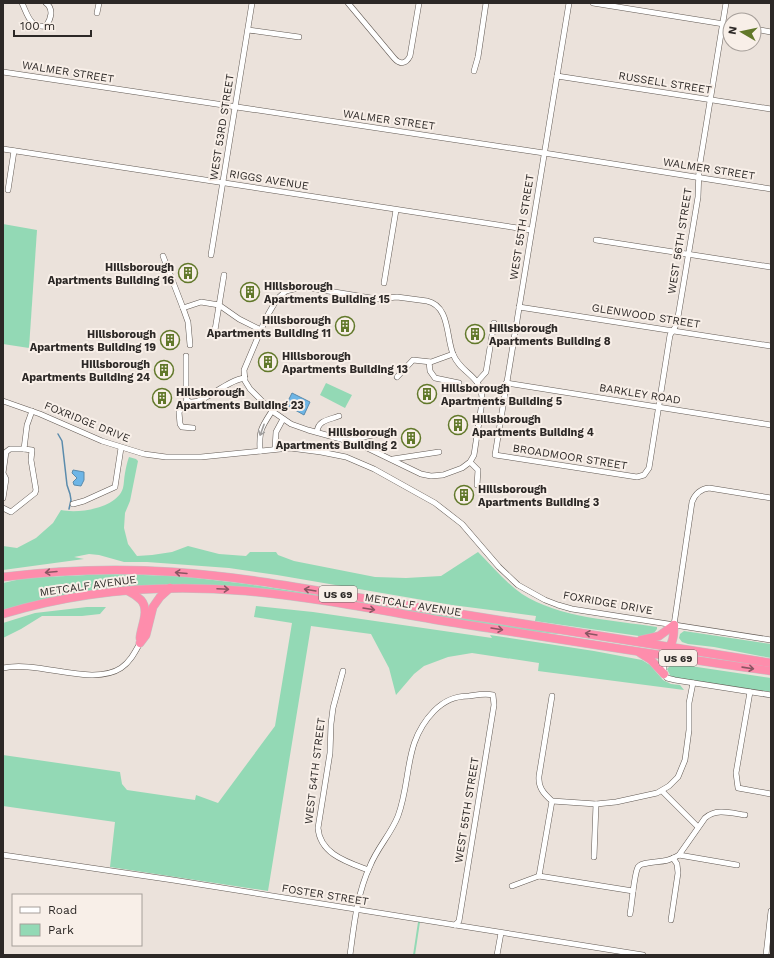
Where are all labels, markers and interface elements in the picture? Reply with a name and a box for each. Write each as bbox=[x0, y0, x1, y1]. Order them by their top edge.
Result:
scale bar bbox=[14, 12, 91, 38]
north arrow bbox=[722, 12, 762, 52]
text: 100 m bbox=[20, 19, 55, 33]
text: N bbox=[726, 25, 740, 36]
street label: WALMER STREET bbox=[21, 58, 115, 86]
street label: RUSSELL STREET bbox=[617, 69, 713, 97]
street label: WEST 53RD STREET bbox=[207, 73, 237, 181]
street label: WALMER STREET bbox=[342, 107, 436, 133]
street label: WALMER STREET bbox=[662, 155, 756, 183]
street label: RIGGS AVENUE bbox=[228, 167, 310, 193]
street label: WEST 55TH STREET bbox=[507, 173, 537, 281]
street label: WEST 56TH STREET bbox=[665, 187, 695, 295]
place label: Hillsborough Apartments Building 16 bbox=[48, 261, 174, 287]
building icon: Hillsborough Apartments Building 16 bbox=[177, 262, 199, 284]
place label: Hillsborough Apartments Building 15 bbox=[264, 280, 390, 306]
building icon: Hillsborough Apartments Building 15 bbox=[239, 281, 261, 303]
street label: GLENWOOD STREET bbox=[591, 301, 701, 331]
place label: Hillsborough Apartments Building 11 bbox=[207, 314, 331, 340]
building icon: Hillsborough Apartments Building 11 bbox=[334, 315, 356, 337]
place label: Hillsborough Apartments Building 8 bbox=[489, 322, 611, 348]
building icon: Hillsborough Apartments Building 8 bbox=[464, 323, 486, 345]
place label: Hillsborough Apartments Building 19 bbox=[30, 328, 156, 354]
building icon: Hillsborough Apartments Building 19 bbox=[159, 329, 181, 351]
place label: Hillsborough Apartments Building 13 bbox=[282, 350, 408, 376]
building icon: Hillsborough Apartments Building 13 bbox=[257, 351, 279, 373]
place label: Hillsborough Apartments Building 24 bbox=[22, 358, 150, 384]
building icon: Hillsborough Apartments Building 24 bbox=[153, 359, 175, 381]
street label: BARKLEY ROAD bbox=[598, 381, 682, 407]
place label: Hillsborough Apartments Building 5 bbox=[441, 382, 562, 408]
building icon: Hillsborough Apartments Building 5 bbox=[416, 383, 438, 405]
place label: Hillsborough Apartments Building 23 bbox=[176, 386, 304, 412]
building icon: Hillsborough Apartments Building 23 bbox=[151, 387, 173, 409]
street label: FOXRIDGE DRIVE bbox=[42, 399, 132, 445]
place label: Hillsborough Apartments Building 4 bbox=[472, 413, 594, 439]
building icon: Hillsborough Apartments Building 4 bbox=[447, 414, 469, 436]
one-way arrow bbox=[257, 423, 265, 435]
place label: Hillsborough Apartments Building 2 bbox=[276, 426, 397, 452]
building icon: Hillsborough Apartments Building 2 bbox=[400, 427, 422, 449]
street label: BROADMOOR STREET bbox=[512, 442, 629, 473]
place label: Hillsborough Apartments Building 3 bbox=[478, 483, 600, 509]
building icon: Hillsborough Apartments Building 3 bbox=[453, 484, 475, 506]
one-way arrow bbox=[45, 569, 58, 576]
one-way arrow bbox=[175, 569, 188, 576]
street label: METCALF AVENUE bbox=[39, 573, 137, 599]
one-way arrow bbox=[216, 586, 229, 593]
one-way arrow bbox=[304, 586, 317, 594]
road number: US 69 bbox=[319, 586, 357, 602]
street label: FOXRIDGE DRIVE bbox=[562, 589, 654, 617]
street label: METCALF AVENUE bbox=[364, 591, 462, 619]
one-way arrow bbox=[362, 605, 375, 613]
one-way arrow bbox=[490, 625, 503, 633]
one-way arrow bbox=[584, 630, 597, 638]
road number: US 69 bbox=[659, 650, 697, 666]
one-way arrow bbox=[741, 664, 754, 672]
street label: WEST 54TH STREET bbox=[302, 717, 328, 825]
street label: WEST 55TH STREET bbox=[452, 756, 482, 864]
street label: FOSTER STREET bbox=[281, 882, 370, 908]
legend bbox=[12, 894, 142, 946]
text: Road bbox=[48, 903, 77, 917]
text: Park bbox=[48, 923, 74, 937]

